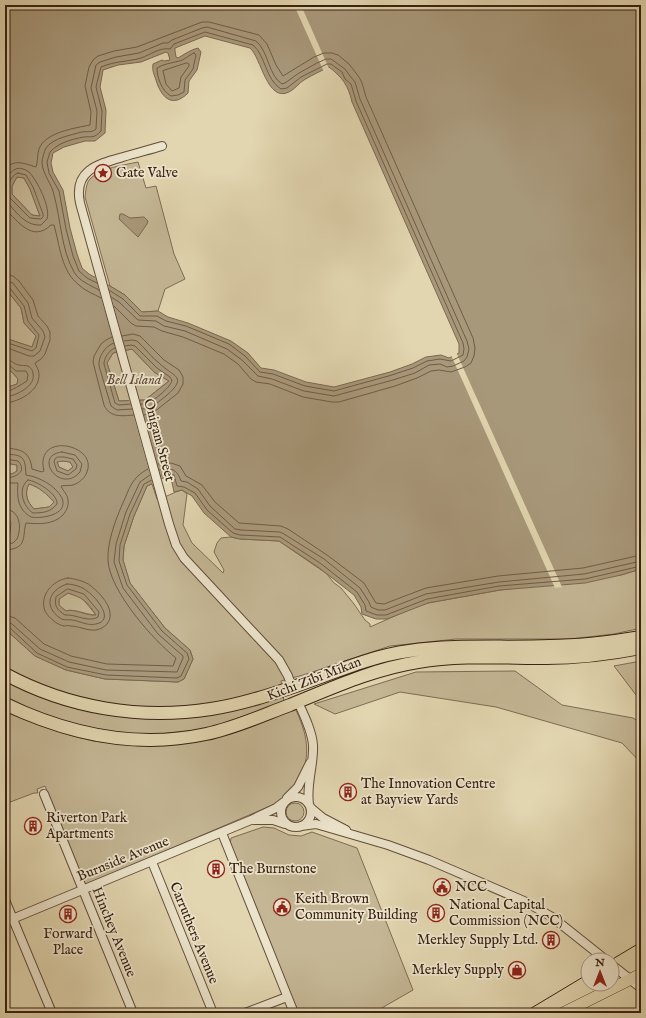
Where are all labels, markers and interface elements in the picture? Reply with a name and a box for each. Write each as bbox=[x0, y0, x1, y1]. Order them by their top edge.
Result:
place icon: Gate Valve bbox=[93, 163, 113, 183]
place label: Gate Valve bbox=[116, 164, 179, 182]
park label: Bell Island bbox=[107, 371, 163, 389]
street label: Onigam Street bbox=[139, 397, 179, 484]
street label: Kichi Zībī Mīkan bbox=[264, 653, 364, 705]
place label: The Innovation Centre at Bayview Yards bbox=[361, 775, 496, 809]
building icon: The Innovation Centre at Bayview Yards bbox=[338, 782, 358, 802]
place label: Riverton Park Apartments bbox=[45, 809, 128, 843]
building icon: Riverton Park Apartments bbox=[23, 816, 43, 836]
street label: Burnside Avenue bbox=[74, 832, 172, 886]
building icon: The Burnstone bbox=[206, 859, 226, 879]
place label: The Burnstone bbox=[229, 860, 317, 878]
public building icon: NCC bbox=[432, 877, 452, 897]
place label: NCC bbox=[455, 878, 487, 896]
street label: Carruthers Avenue bbox=[165, 879, 223, 987]
street label: Hinchey Avenue bbox=[88, 884, 141, 980]
place label: Keith Brown Community Building bbox=[295, 890, 418, 924]
place label: National Capital Commission (NCC) bbox=[449, 896, 563, 930]
public building icon: Keith Brown Community Building bbox=[272, 897, 292, 917]
building icon: National Capital Commission (NCC) bbox=[426, 903, 446, 923]
building icon: Forward Place bbox=[58, 904, 78, 924]
place label: Forward Place bbox=[43, 925, 93, 959]
building icon: Merkley Supply Ltd. bbox=[541, 930, 561, 950]
place label: Merkley Supply Ltd. bbox=[417, 931, 538, 949]
north arrow bbox=[580, 952, 620, 992]
text: N bbox=[594, 956, 605, 970]
shop icon: Merkley Supply bbox=[507, 960, 527, 980]
place label: Merkley Supply bbox=[412, 961, 504, 979]

